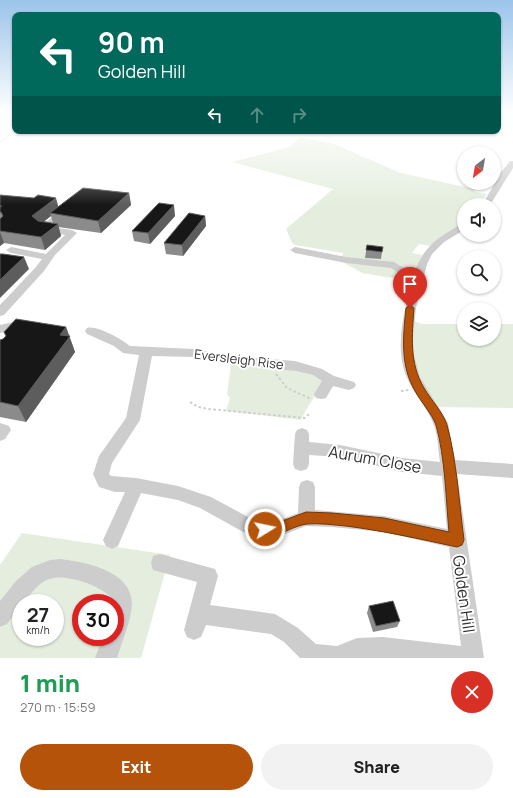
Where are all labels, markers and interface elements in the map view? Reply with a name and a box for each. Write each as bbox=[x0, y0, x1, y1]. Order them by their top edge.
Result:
text: 90 m bbox=[98, 23, 165, 61]
icon: left bbox=[32, 28, 84, 80]
text: Golden Hill bbox=[98, 59, 186, 83]
icon: left bbox=[204, 104, 226, 126]
icon: ahead bbox=[246, 104, 268, 126]
icon: right bbox=[288, 104, 310, 126]
north arrow bbox=[457, 146, 501, 190]
map controls bbox=[457, 146, 501, 346]
button: sound bbox=[457, 198, 501, 242]
button: search bbox=[457, 250, 501, 294]
pin bbox=[393, 267, 427, 308]
icon: arrive bbox=[399, 273, 421, 295]
button: layers bbox=[457, 302, 501, 346]
street label: Eversleigh Rise bbox=[193, 345, 285, 373]
street label: Aurum Close bbox=[327, 440, 423, 478]
position arrow bbox=[244, 508, 286, 550]
street label: Golden Hill bbox=[448, 554, 480, 634]
speed limit sign: 30 bbox=[72, 594, 124, 646]
text: 27 bbox=[27, 601, 49, 628]
text: km/h bbox=[26, 623, 50, 637]
text: 1 min bbox=[20, 666, 80, 699]
button: close bbox=[451, 671, 493, 713]
text: 270 m · 15:59 bbox=[20, 698, 96, 716]
button: Exit bbox=[20, 744, 253, 790]
button: Share bbox=[261, 744, 493, 790]

